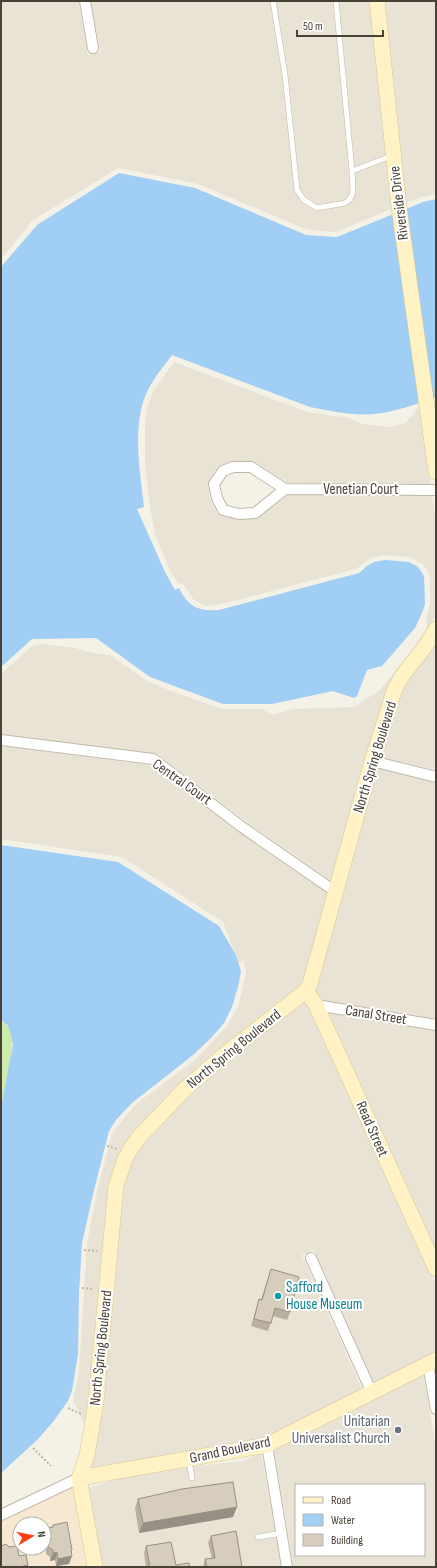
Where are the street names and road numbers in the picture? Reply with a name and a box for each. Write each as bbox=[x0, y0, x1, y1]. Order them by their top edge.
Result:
street label: Riverside Drive bbox=[385, 165, 413, 241]
street label: Venetian Court bbox=[323, 480, 399, 499]
street label: North Spring Boulevard bbox=[349, 699, 401, 815]
street label: Central Court bbox=[149, 755, 216, 810]
street label: Canal Street bbox=[344, 1001, 408, 1029]
street label: North Spring Boulevard bbox=[183, 1005, 285, 1093]
street label: Read Street bbox=[351, 1098, 393, 1160]
street label: North Spring Boulevard bbox=[85, 1289, 117, 1407]
street label: Grand Boulevard bbox=[188, 1432, 272, 1468]

